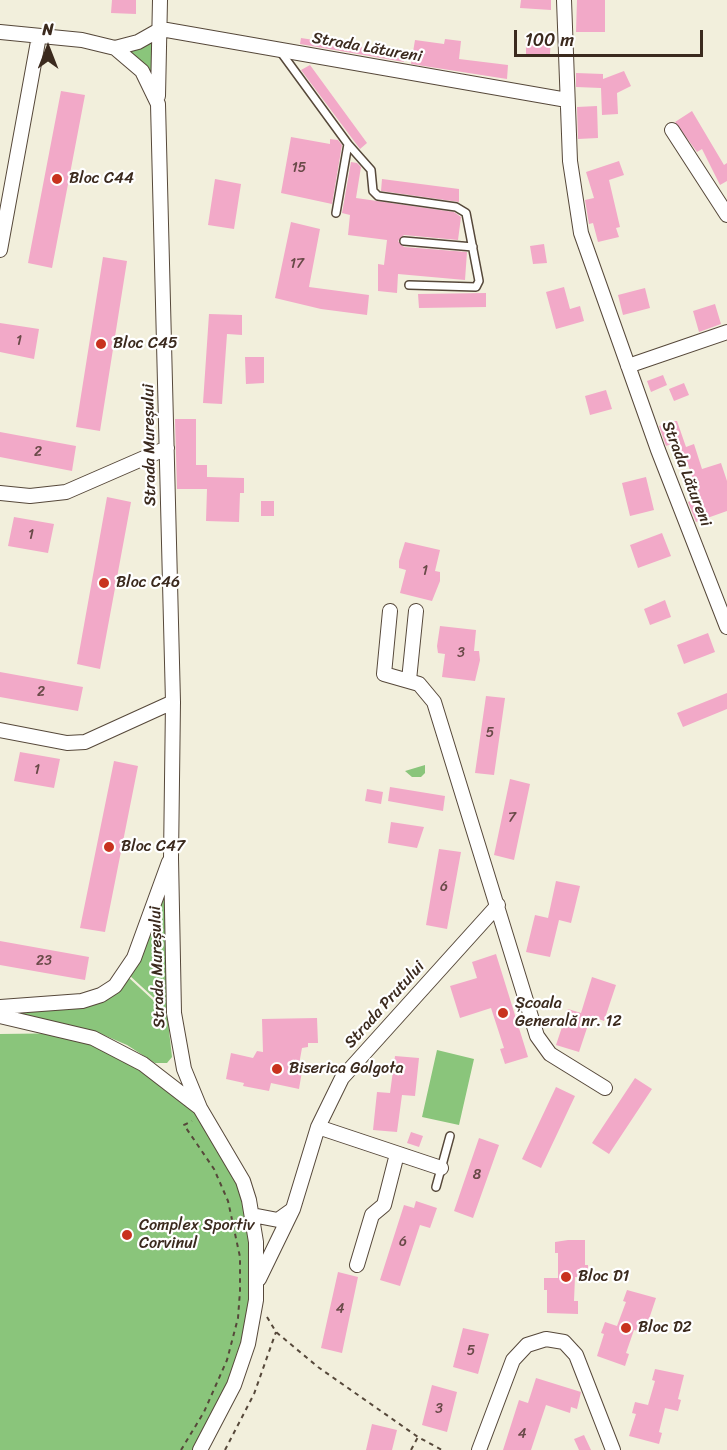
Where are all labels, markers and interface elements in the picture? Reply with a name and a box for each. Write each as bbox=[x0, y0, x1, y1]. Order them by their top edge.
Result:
text: N bbox=[42, 15, 54, 44]
north arrow bbox=[18, 18, 78, 78]
scale bar bbox=[517, 18, 706, 56]
text: 100 m bbox=[525, 24, 574, 56]
street label: Strada Lătureni bbox=[311, 29, 423, 67]
house number: 15 bbox=[292, 160, 306, 176]
place label: Bloc C44 bbox=[69, 169, 134, 189]
marker: Bloc C44 bbox=[50, 172, 64, 186]
house number: 17 bbox=[290, 256, 304, 272]
house number: 1 bbox=[16, 333, 22, 349]
place label: Bloc C45 bbox=[113, 334, 178, 354]
marker: Bloc C45 bbox=[94, 337, 108, 351]
street label: Strada Mureșului bbox=[139, 384, 161, 506]
street label: Strada Lătureni bbox=[657, 419, 715, 529]
house number: 2 bbox=[34, 444, 42, 460]
house number: 1 bbox=[28, 527, 34, 543]
house number: 1 bbox=[422, 563, 428, 579]
place label: Bloc C46 bbox=[116, 573, 180, 593]
marker: Bloc C46 bbox=[97, 576, 111, 590]
house number: 3 bbox=[457, 645, 465, 661]
house number: 2 bbox=[37, 684, 45, 700]
house number: 5 bbox=[486, 725, 494, 741]
house number: 1 bbox=[34, 762, 40, 778]
house number: 7 bbox=[508, 810, 516, 826]
place label: Bloc C47 bbox=[121, 837, 185, 857]
marker: Bloc C47 bbox=[102, 840, 116, 854]
house number: 6 bbox=[440, 879, 448, 895]
street label: Strada Mureșului bbox=[146, 906, 170, 1028]
house number: 23 bbox=[36, 953, 52, 969]
street label: Strada Prutului bbox=[341, 958, 429, 1052]
place label: Școala Generală nr. 12 bbox=[515, 994, 622, 1032]
marker: Școala Generală nr. 12 bbox=[496, 1006, 510, 1020]
place label: Biserica Golgota bbox=[289, 1059, 404, 1079]
marker: Biserica Golgota bbox=[270, 1062, 284, 1076]
house number: 8 bbox=[473, 1167, 481, 1183]
place label: Complex Sportiv Corvinul bbox=[139, 1216, 254, 1254]
marker: Complex Sportiv Corvinul bbox=[120, 1228, 134, 1242]
house number: 6 bbox=[399, 1234, 407, 1250]
place label: Bloc D1 bbox=[578, 1267, 629, 1287]
marker: Bloc D1 bbox=[559, 1270, 573, 1284]
house number: 4 bbox=[336, 1301, 344, 1317]
place label: Bloc D2 bbox=[638, 1318, 692, 1338]
marker: Bloc D2 bbox=[619, 1321, 633, 1335]
house number: 5 bbox=[467, 1343, 475, 1359]
house number: 3 bbox=[435, 1401, 443, 1417]
house number: 4 bbox=[518, 1426, 526, 1442]

